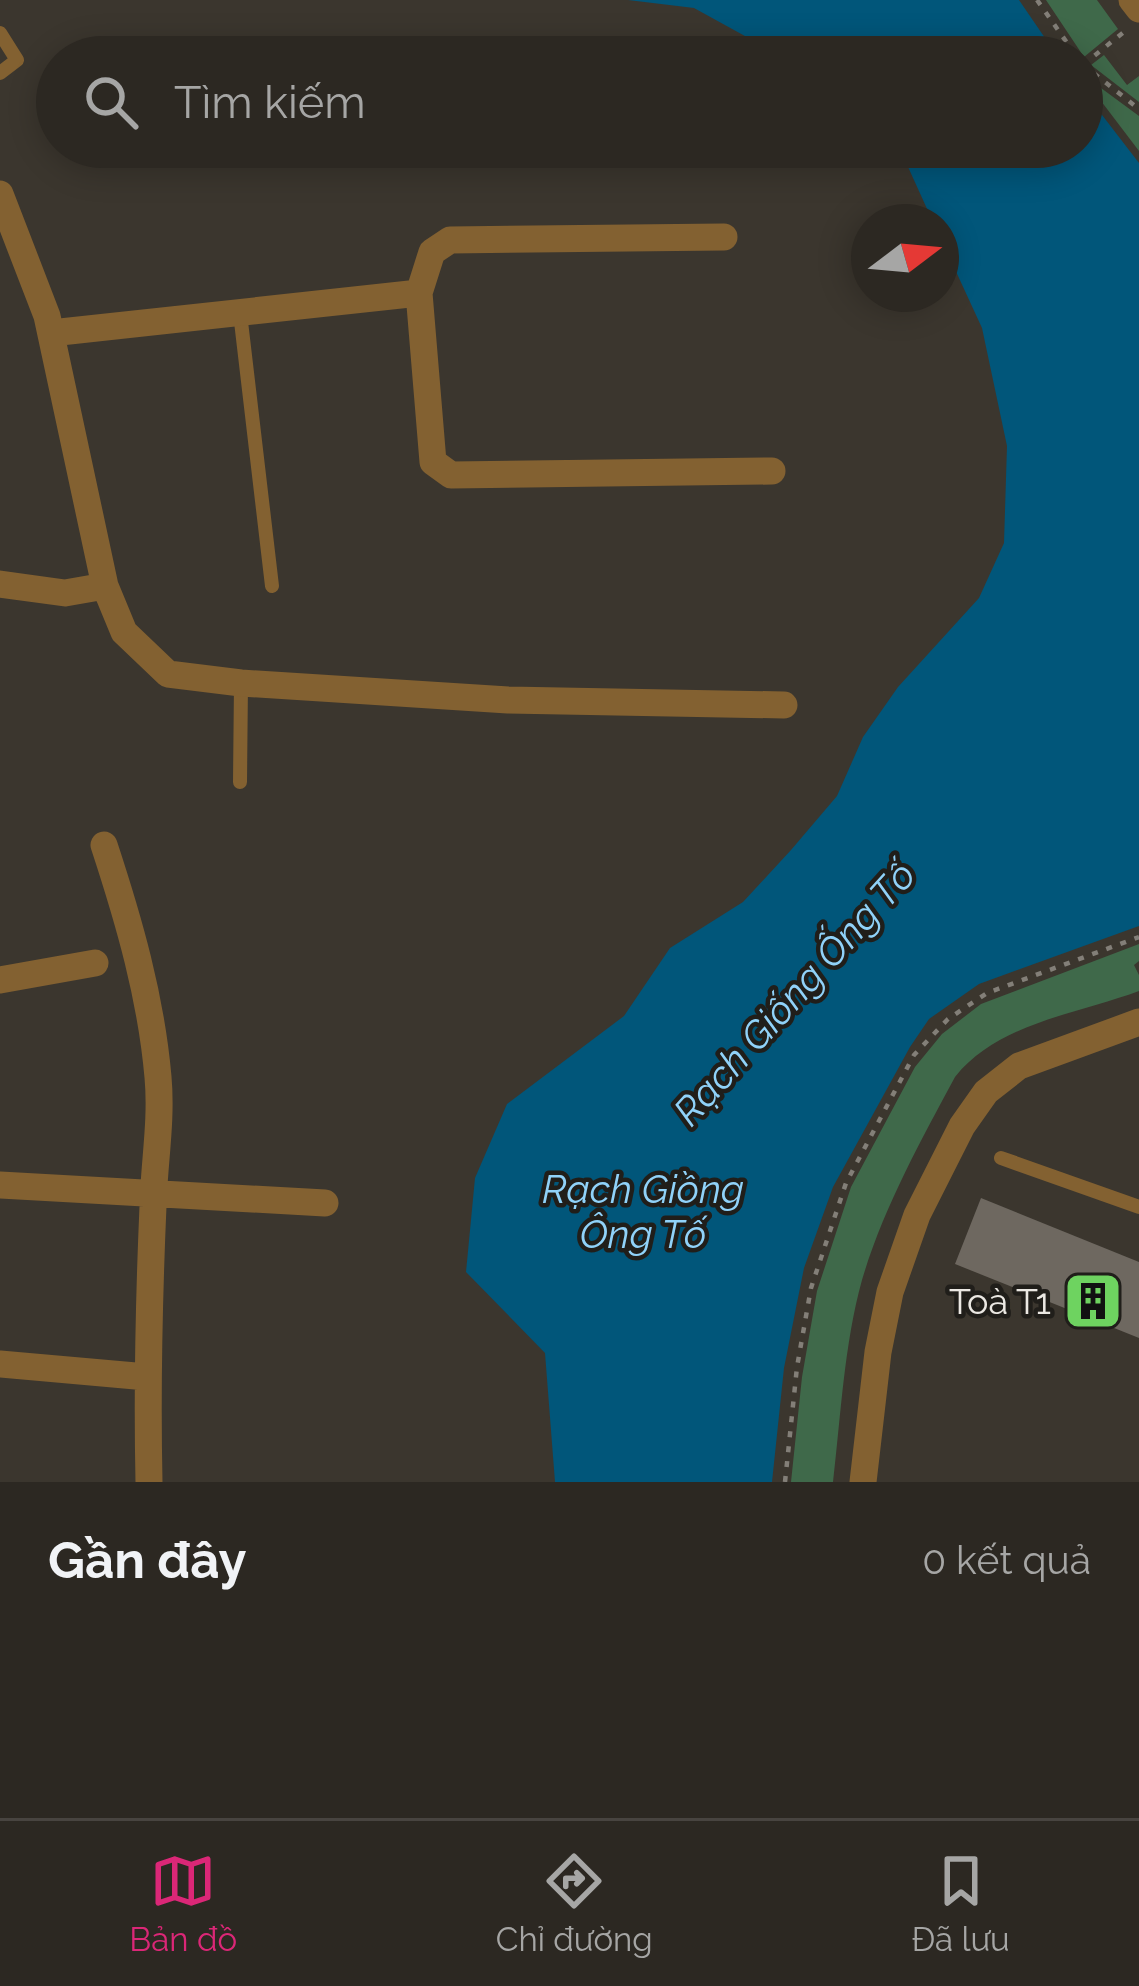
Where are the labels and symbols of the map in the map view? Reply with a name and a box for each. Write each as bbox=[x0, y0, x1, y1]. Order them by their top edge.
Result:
north arrow bbox=[851, 204, 959, 312]
water label: Rạch Giống Ống Tố bbox=[661, 849, 925, 1134]
water label: Rạch Giồng Ông Tố bbox=[542, 1166, 744, 1257]
building icon: Toà T1 bbox=[1062, 1270, 1124, 1332]
place label: Toà T1 bbox=[949, 1280, 1051, 1322]

